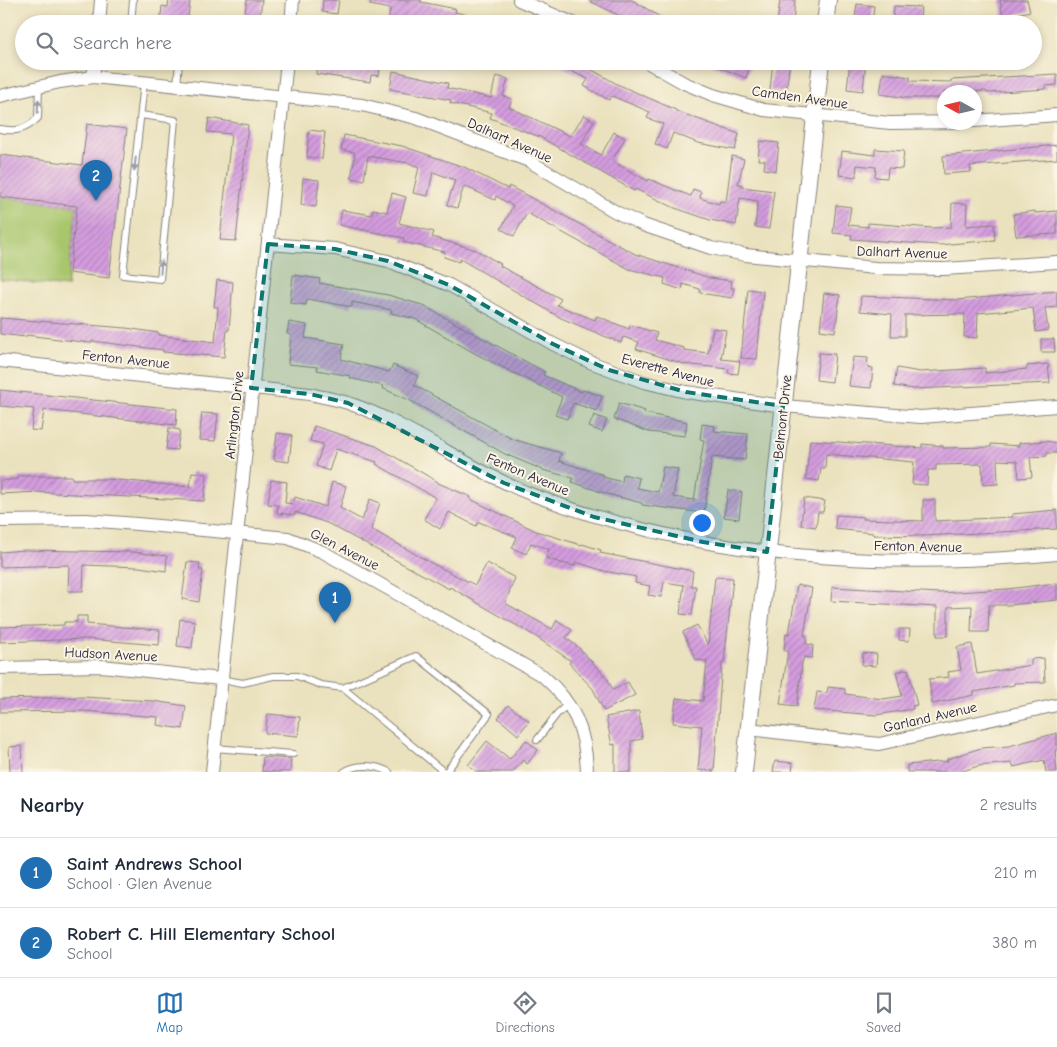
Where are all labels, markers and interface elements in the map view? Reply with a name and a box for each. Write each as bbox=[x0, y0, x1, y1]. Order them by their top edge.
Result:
search box bbox=[15, 15, 1042, 70]
icon: search bbox=[33, 29, 61, 57]
text: Search here bbox=[73, 32, 172, 54]
street label: Camden Avenue bbox=[751, 82, 849, 113]
north arrow bbox=[937, 85, 982, 130]
one-way arrow bbox=[35, 98, 43, 114]
street label: Dalhart Avenue bbox=[465, 114, 555, 167]
one-way arrow bbox=[131, 156, 139, 172]
pin: 2 bbox=[80, 160, 112, 201]
street label: Dalhart Avenue bbox=[856, 242, 948, 263]
one-way arrow bbox=[157, 259, 165, 275]
street label: Fenton Avenue bbox=[81, 346, 171, 373]
street label: Everette Avenue bbox=[620, 350, 716, 391]
street label: Arlington Drive bbox=[221, 370, 248, 460]
street label: Belmont Drive bbox=[770, 374, 795, 460]
street label: Fenton Avenue bbox=[484, 449, 572, 499]
your location bbox=[689, 510, 715, 536]
street label: Glen Avenue bbox=[307, 525, 382, 574]
street label: Fenton Avenue bbox=[874, 537, 962, 556]
pin: 1 bbox=[319, 582, 351, 623]
street label: Hudson Avenue bbox=[64, 644, 158, 665]
street label: Garland Avenue bbox=[882, 698, 979, 737]
text: Nearby bbox=[20, 793, 84, 817]
text: 2 results bbox=[980, 796, 1037, 814]
text: Saint Andrews School bbox=[67, 853, 242, 875]
text: 1 bbox=[33, 864, 39, 882]
text: 210 m bbox=[994, 864, 1037, 882]
text: School · Glen Avenue bbox=[67, 875, 212, 893]
text: Robert C. Hill Elementary School bbox=[67, 923, 335, 945]
text: 2 bbox=[32, 934, 40, 952]
text: 380 m bbox=[992, 934, 1037, 952]
text: School bbox=[67, 945, 113, 963]
tab: Map bbox=[156, 989, 184, 1036]
tab: Directions bbox=[495, 989, 555, 1036]
tab: Saved bbox=[866, 989, 901, 1036]

